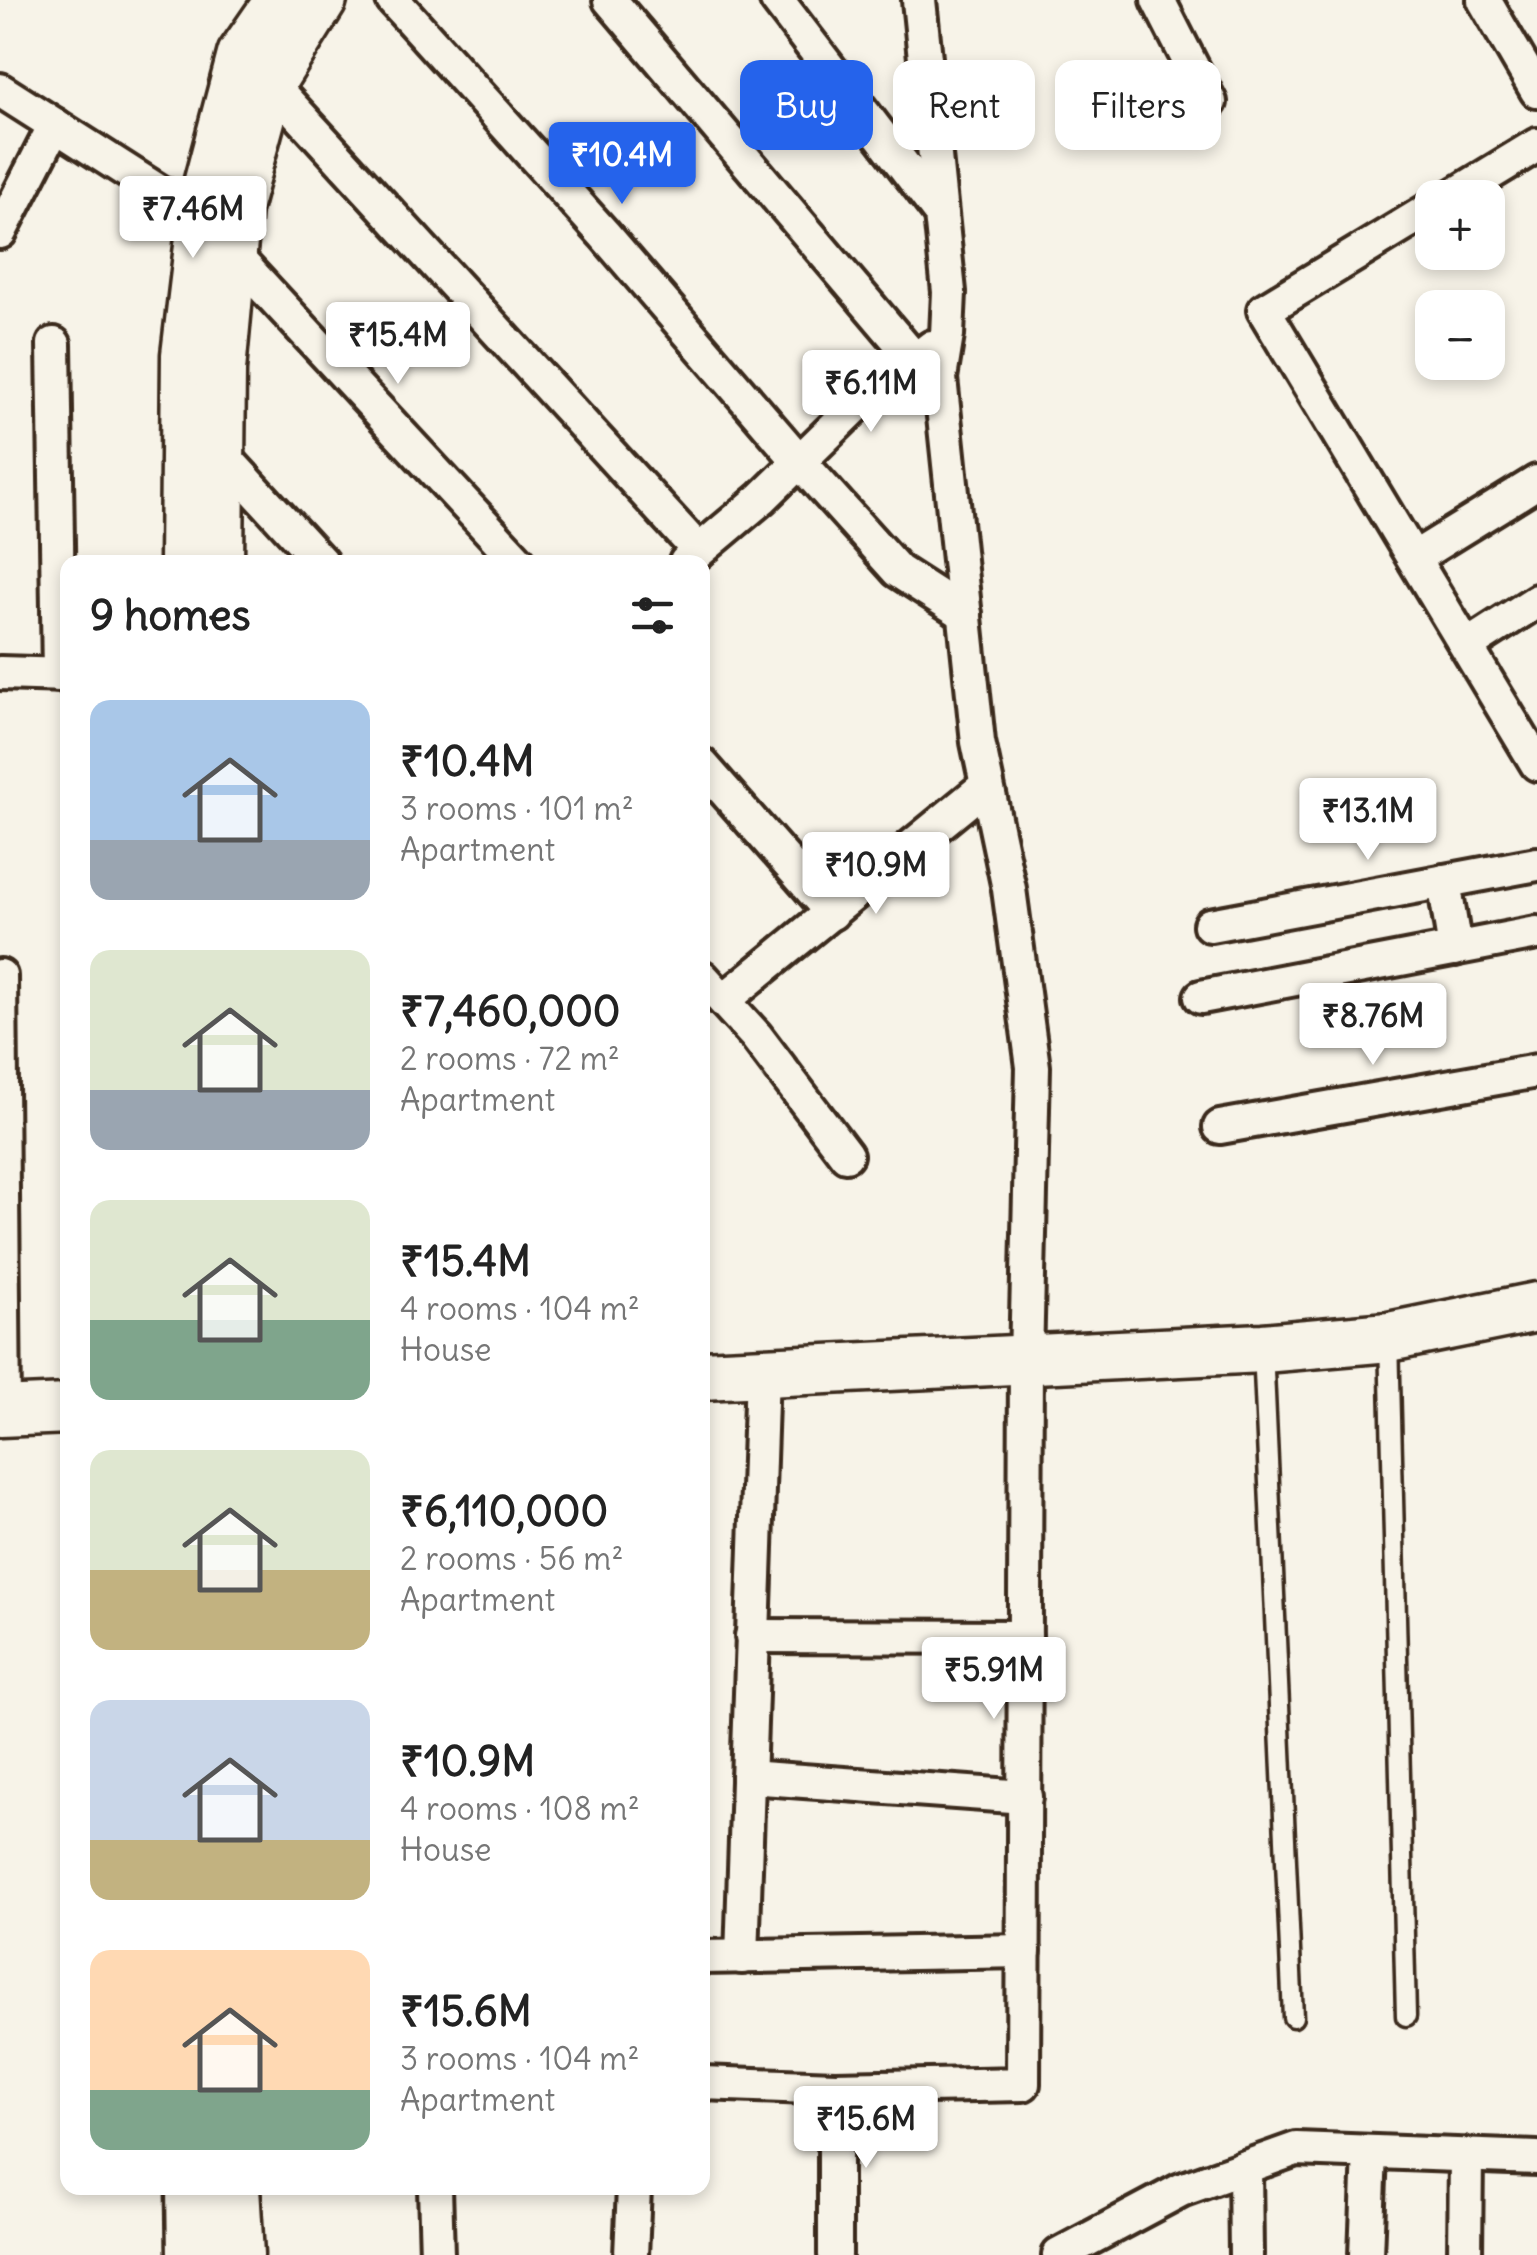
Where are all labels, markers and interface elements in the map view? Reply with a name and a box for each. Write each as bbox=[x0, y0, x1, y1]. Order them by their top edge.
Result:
chip: Buy bbox=[740, 60, 873, 150]
chip: Rent bbox=[893, 60, 1035, 150]
chip: Filters bbox=[1055, 60, 1221, 150]
pin: ₹10.4M bbox=[541, 122, 703, 207]
text: ₹10.4M bbox=[571, 134, 673, 175]
pin: ₹7.46M bbox=[112, 176, 274, 261]
map controls bbox=[1415, 180, 1505, 380]
button: + bbox=[1415, 180, 1505, 270]
text: ₹7.46M bbox=[142, 188, 244, 229]
button: − bbox=[1415, 290, 1505, 380]
pin: ₹15.4M bbox=[317, 302, 479, 387]
text: ₹15.4M bbox=[348, 314, 448, 355]
pin: ₹6.11M bbox=[790, 350, 952, 435]
text: ₹6.11M bbox=[824, 362, 918, 403]
icon: filters bbox=[625, 588, 680, 643]
text: 9 homes bbox=[90, 589, 251, 641]
text: ₹10.4M bbox=[400, 735, 535, 787]
icon: home bbox=[170, 740, 290, 860]
pin: ₹13.1M bbox=[1287, 778, 1449, 863]
text: 3 rooms · 101 m² bbox=[400, 788, 634, 829]
text: ₹13.1M bbox=[1321, 790, 1415, 831]
text: Apartment bbox=[400, 829, 555, 870]
pin: ₹10.9M bbox=[795, 832, 957, 917]
text: ₹10.9M bbox=[824, 844, 928, 885]
pin: ₹8.76M bbox=[1292, 983, 1454, 1068]
text: ₹7,460,000 bbox=[400, 985, 621, 1037]
icon: home bbox=[170, 990, 290, 1110]
text: ₹8.76M bbox=[1321, 995, 1425, 1036]
text: 2 rooms · 72 m² bbox=[400, 1038, 620, 1079]
text: Apartment bbox=[400, 1079, 555, 1120]
text: ₹15.4M bbox=[400, 1235, 531, 1287]
icon: home bbox=[170, 1240, 290, 1360]
text: 4 rooms · 104 m² bbox=[400, 1288, 640, 1329]
text: House bbox=[400, 1329, 491, 1370]
text: ₹6,110,000 bbox=[400, 1485, 608, 1537]
icon: home bbox=[170, 1490, 290, 1610]
text: 2 rooms · 56 m² bbox=[400, 1538, 623, 1579]
text: Apartment bbox=[400, 1579, 555, 1620]
pin: ₹5.91M bbox=[913, 1637, 1075, 1722]
text: ₹5.91M bbox=[944, 1649, 1044, 1690]
text: ₹10.9M bbox=[400, 1735, 535, 1787]
icon: home bbox=[170, 1740, 290, 1860]
text: 4 rooms · 108 m² bbox=[400, 1788, 640, 1829]
text: House bbox=[400, 1829, 491, 1870]
text: ₹15.6M bbox=[400, 1985, 532, 2037]
icon: home bbox=[170, 1990, 290, 2110]
text: 3 rooms · 104 m² bbox=[400, 2038, 639, 2079]
text: Apartment bbox=[400, 2079, 555, 2120]
pin: ₹15.6M bbox=[785, 2086, 947, 2171]
text: ₹15.6M bbox=[816, 2098, 916, 2139]

